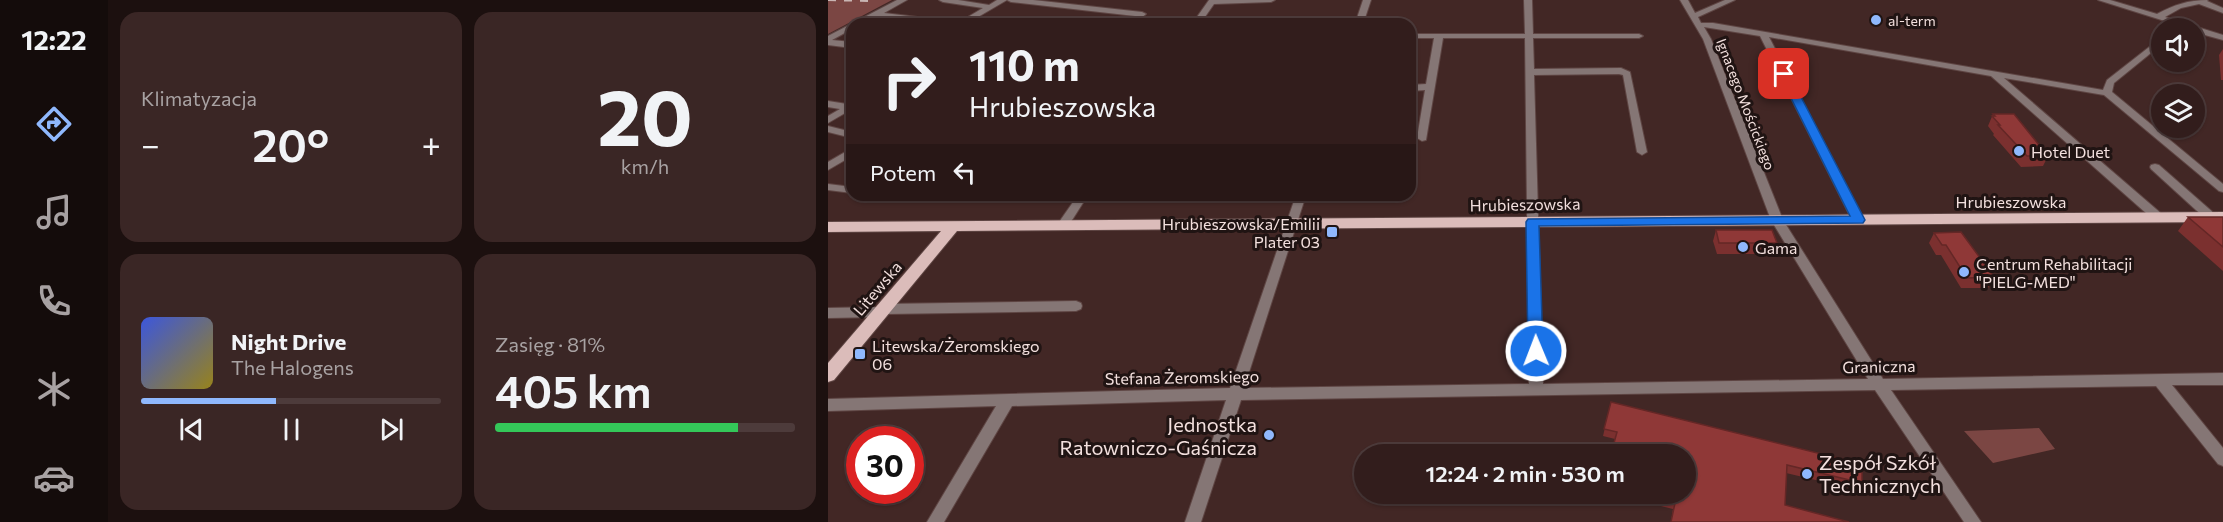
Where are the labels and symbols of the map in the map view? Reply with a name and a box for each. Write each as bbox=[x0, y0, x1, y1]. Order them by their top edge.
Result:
place label: al-term bbox=[1888, 12, 1936, 29]
marker: al-term bbox=[1869, 13, 1883, 27]
street label: Ignacego Mościckiego bbox=[1713, 36, 1779, 172]
pin bbox=[1758, 48, 1809, 99]
place label: Hotel Duet bbox=[2031, 142, 2110, 161]
marker: Hotel Duet bbox=[2012, 144, 2026, 158]
street label: Hrubieszowska bbox=[1956, 192, 2066, 211]
street label: Hrubieszowska bbox=[1469, 194, 1581, 214]
place label: Hrubieszowska/Emilii Plater 03 bbox=[1162, 214, 1320, 251]
marker: Hrubieszowska/Emilii Plater 03 bbox=[1325, 225, 1339, 239]
place label: Gama bbox=[1755, 238, 1797, 257]
marker: Gama bbox=[1736, 240, 1750, 254]
place label: Centrum Rehabilitacji "PIELG-MED" bbox=[1976, 254, 2132, 291]
street label: Litewska bbox=[849, 257, 905, 319]
marker: Centrum Rehabilitacji "PIELG-MED" bbox=[1957, 265, 1971, 279]
position arrow bbox=[1504, 319, 1568, 383]
place label: Litewska/Żeromskiego 06 bbox=[872, 336, 1040, 373]
marker: Litewska/Żeromskiego 06 bbox=[853, 347, 867, 361]
street label: Graniczna bbox=[1842, 356, 1916, 376]
street label: Stefana Żeromskiego bbox=[1105, 366, 1259, 388]
place label: Jednostka Ratowniczo-Gaśnicza bbox=[1060, 412, 1257, 459]
speed limit sign: 30 bbox=[846, 426, 924, 504]
marker: Jednostka Ratowniczo-Gaśnicza bbox=[1262, 428, 1276, 442]
place label: Zespół Szkół Technicznych bbox=[1819, 450, 1941, 497]
marker: Zespół Szkół Technicznych bbox=[1800, 467, 1814, 481]

